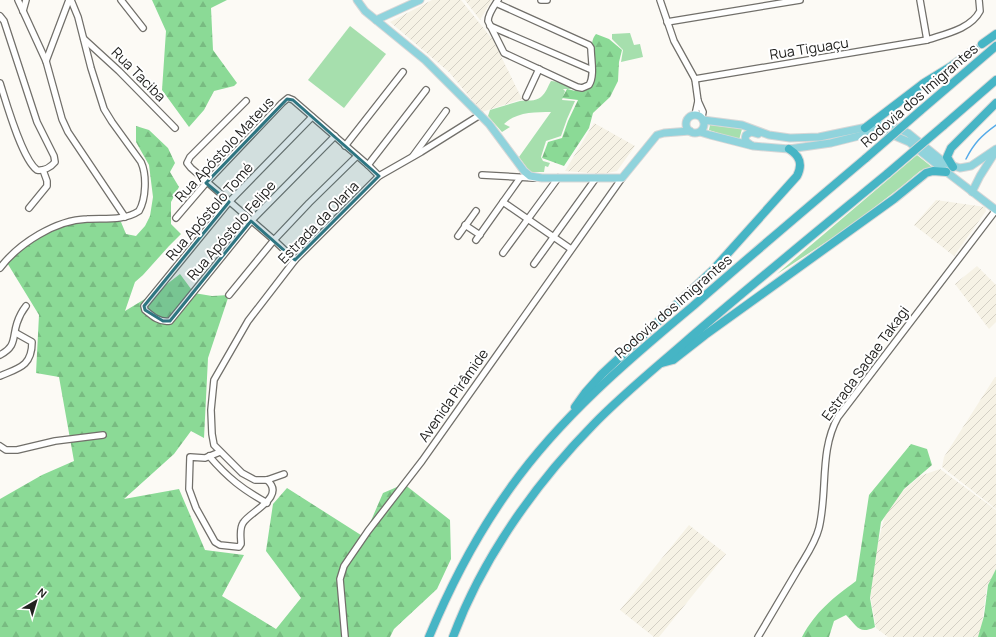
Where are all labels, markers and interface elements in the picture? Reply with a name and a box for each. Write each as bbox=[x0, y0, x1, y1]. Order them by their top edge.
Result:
street label: Rua Tiguaçu bbox=[768, 32, 850, 64]
street label: Rodovia dos Imigrantes bbox=[856, 39, 982, 151]
street label: Rua Taciba bbox=[108, 43, 170, 105]
street label: Rua Apóstolo Mateus bbox=[170, 92, 278, 206]
street label: Rua Apóstolo Tomé bbox=[161, 158, 257, 264]
street label: Rua Apóstolo Felipe bbox=[182, 176, 280, 284]
street label: Estrada da Olaria bbox=[273, 176, 363, 268]
street label: Rodovia dos Imigrantes bbox=[610, 250, 736, 362]
street label: Estrada Sadae Takagi bbox=[817, 302, 913, 424]
street label: Avenida Pirâmide bbox=[414, 345, 492, 445]
north arrow bbox=[16, 581, 56, 621]
text: N bbox=[35, 584, 50, 601]

